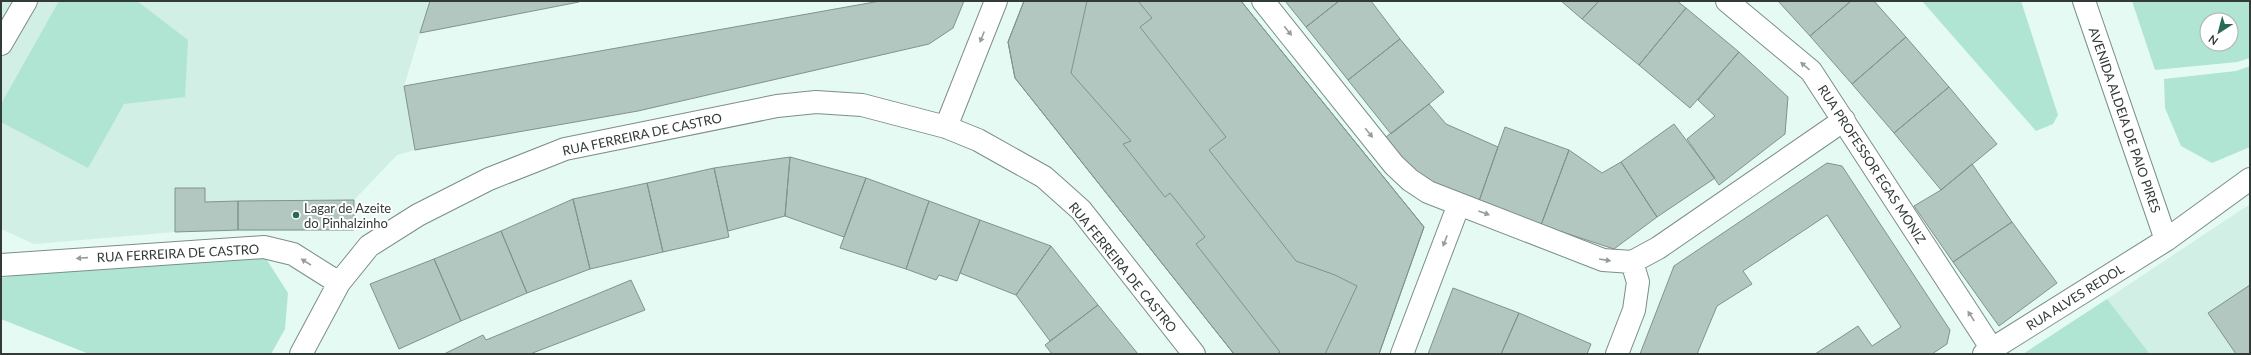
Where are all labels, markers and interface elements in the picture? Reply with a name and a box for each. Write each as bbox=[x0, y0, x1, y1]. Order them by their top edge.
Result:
north arrow bbox=[2199, 12, 2239, 52]
street label: AVENIDA ALDEIA DE PAIO PIRES bbox=[2086, 25, 2164, 215]
one-way arrow bbox=[1283, 26, 1292, 37]
one-way arrow bbox=[978, 32, 984, 44]
text: N bbox=[2206, 33, 2220, 48]
one-way arrow bbox=[1800, 61, 1811, 70]
street label: RUA PROFESSOR EGAS MONIZ bbox=[1815, 82, 1929, 247]
street label: RUA FERREIRA DE CASTRO bbox=[561, 109, 723, 159]
one-way arrow bbox=[1364, 128, 1373, 139]
street label: RUA FERREIRA DE CASTRO bbox=[1066, 199, 1180, 335]
place label: Lagar de Azeite do Pinhalzinho bbox=[304, 200, 391, 231]
marker: Lagar de Azeite do Pinhalzinho bbox=[291, 210, 301, 220]
one-way arrow bbox=[1478, 211, 1490, 217]
one-way arrow bbox=[1442, 235, 1448, 247]
street label: RUA FERREIRA DE CASTRO bbox=[96, 241, 260, 265]
one-way arrow bbox=[76, 255, 88, 262]
one-way arrow bbox=[1599, 257, 1611, 263]
one-way arrow bbox=[300, 259, 312, 266]
street label: RUA ALVES REDOL bbox=[2023, 260, 2127, 334]
one-way arrow bbox=[1967, 310, 1974, 322]

